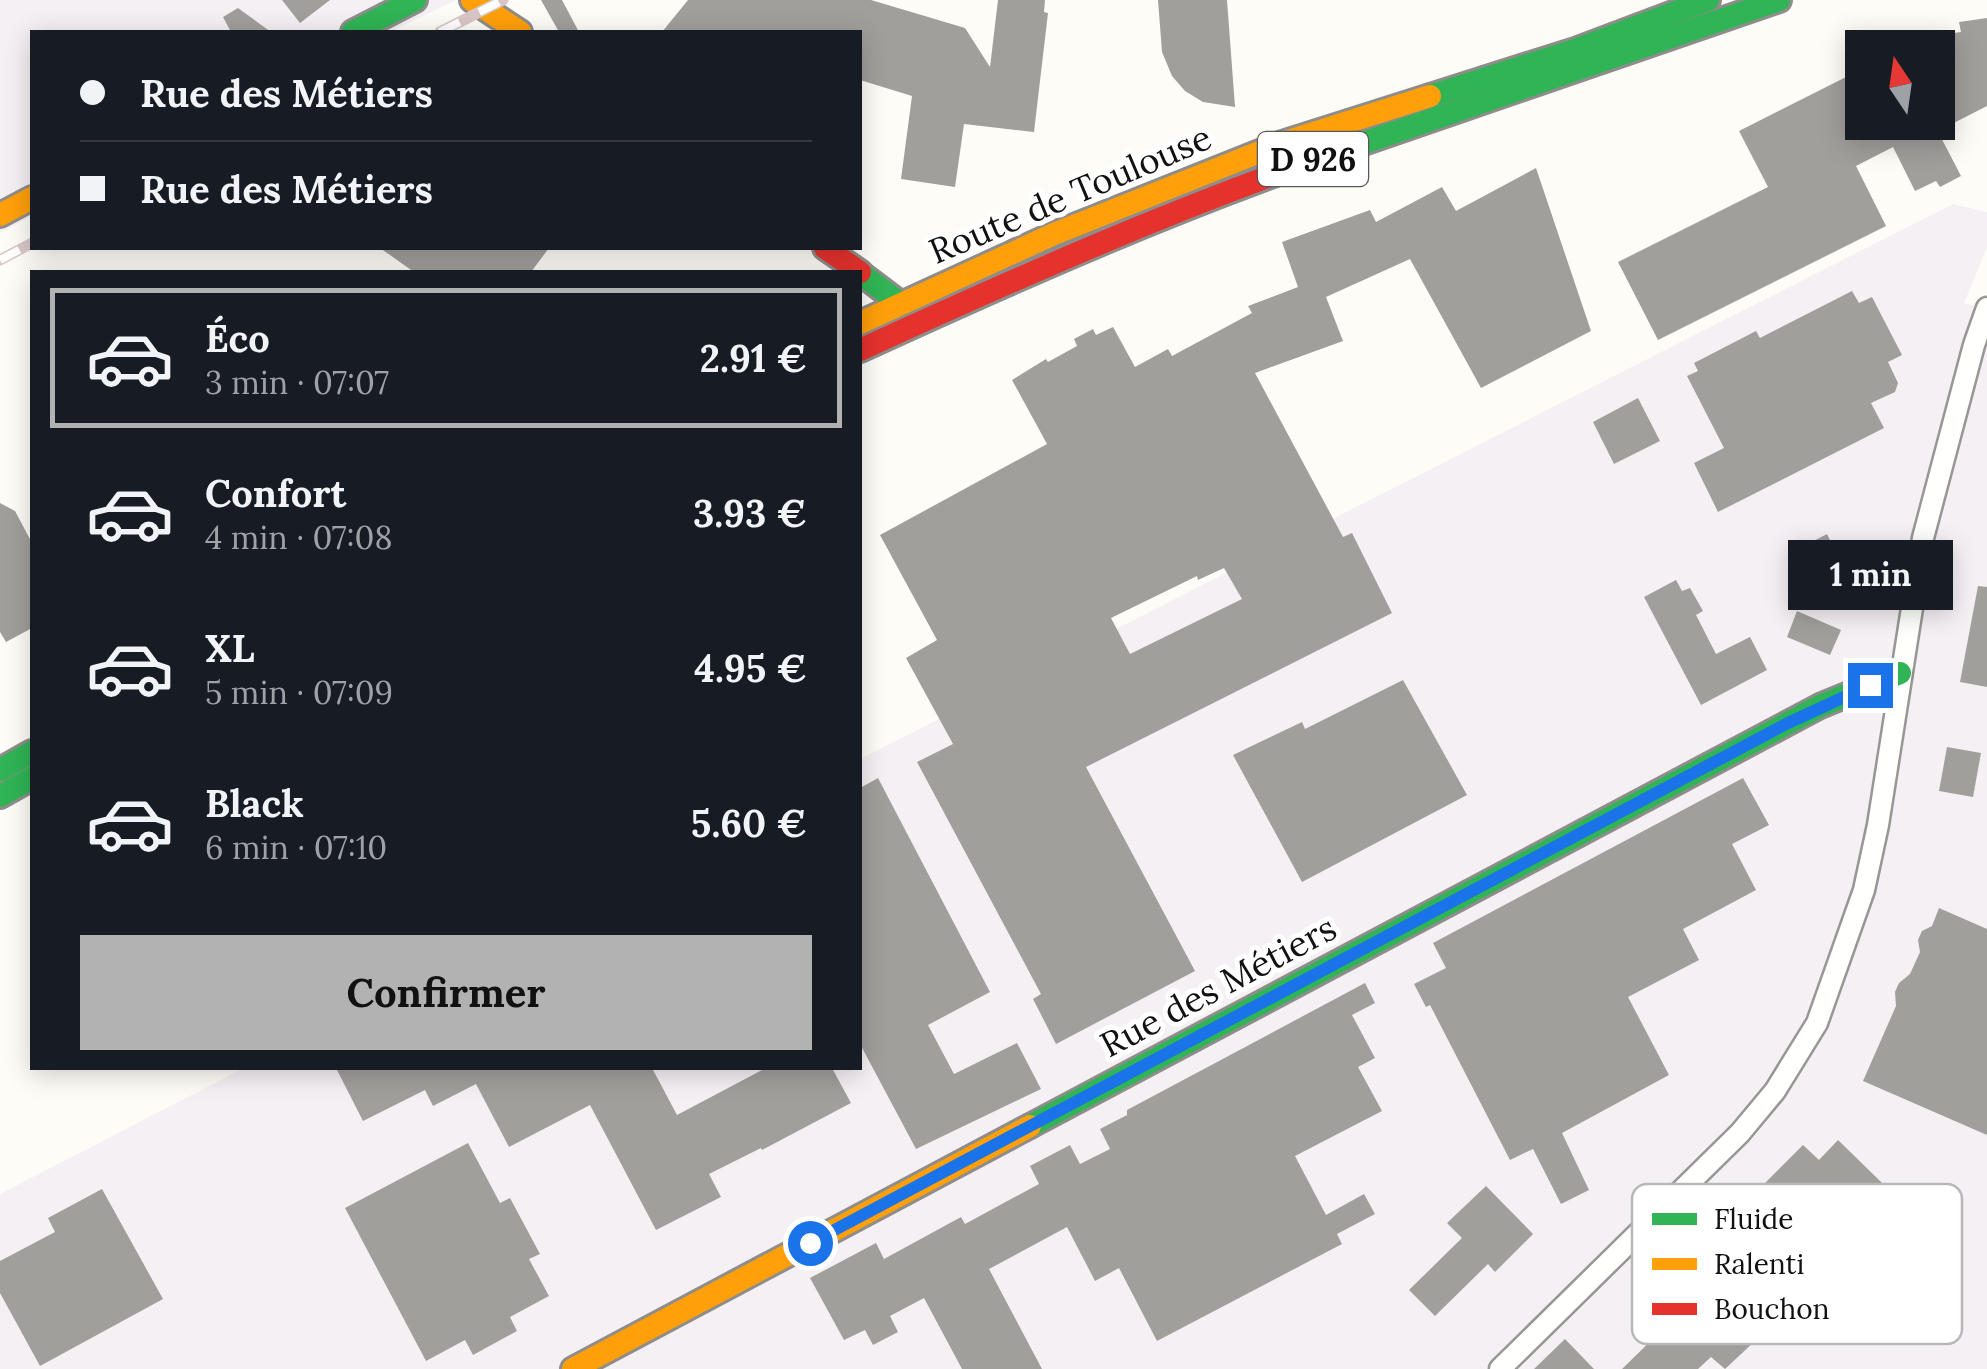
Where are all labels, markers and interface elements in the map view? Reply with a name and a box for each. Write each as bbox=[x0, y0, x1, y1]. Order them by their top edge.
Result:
north arrow bbox=[1845, 30, 1955, 140]
map controls bbox=[1845, 30, 1955, 140]
text: Rue des Métiers bbox=[140, 69, 433, 117]
street label: Route de Toulouse bbox=[922, 114, 1218, 274]
road number: D 926 bbox=[1258, 132, 1368, 186]
text: Rue des Métiers bbox=[140, 165, 433, 213]
icon: car bbox=[85, 313, 175, 403]
text: Éco bbox=[205, 314, 270, 362]
text: 2.91 € bbox=[700, 334, 807, 382]
text: 3 min · 07:07 bbox=[205, 362, 389, 403]
icon: car bbox=[85, 468, 175, 558]
text: Confort bbox=[205, 469, 346, 517]
text: 3.93 € bbox=[693, 489, 807, 537]
text: 4 min · 07:08 bbox=[205, 517, 392, 558]
callout: 1 min bbox=[1788, 540, 1952, 610]
text: 1 min bbox=[1830, 554, 1911, 595]
icon: car bbox=[85, 623, 175, 713]
text: XL bbox=[205, 624, 255, 672]
text: 4.95 € bbox=[694, 644, 807, 692]
route end bbox=[1848, 663, 1893, 708]
text: 5 min · 07:09 bbox=[205, 672, 393, 713]
icon: car bbox=[85, 778, 175, 868]
text: Black bbox=[205, 779, 304, 827]
text: 5.60 € bbox=[691, 799, 807, 847]
text: 6 min · 07:10 bbox=[205, 827, 387, 868]
street label: Rue des Métiers bbox=[1092, 905, 1344, 1067]
button: Confirmer bbox=[80, 935, 812, 1050]
legend bbox=[1632, 1184, 1962, 1344]
text: Fluide bbox=[1714, 1201, 1793, 1237]
route start bbox=[788, 1221, 833, 1266]
text: Ralenti bbox=[1714, 1246, 1804, 1282]
text: Bouchon bbox=[1714, 1291, 1830, 1327]

